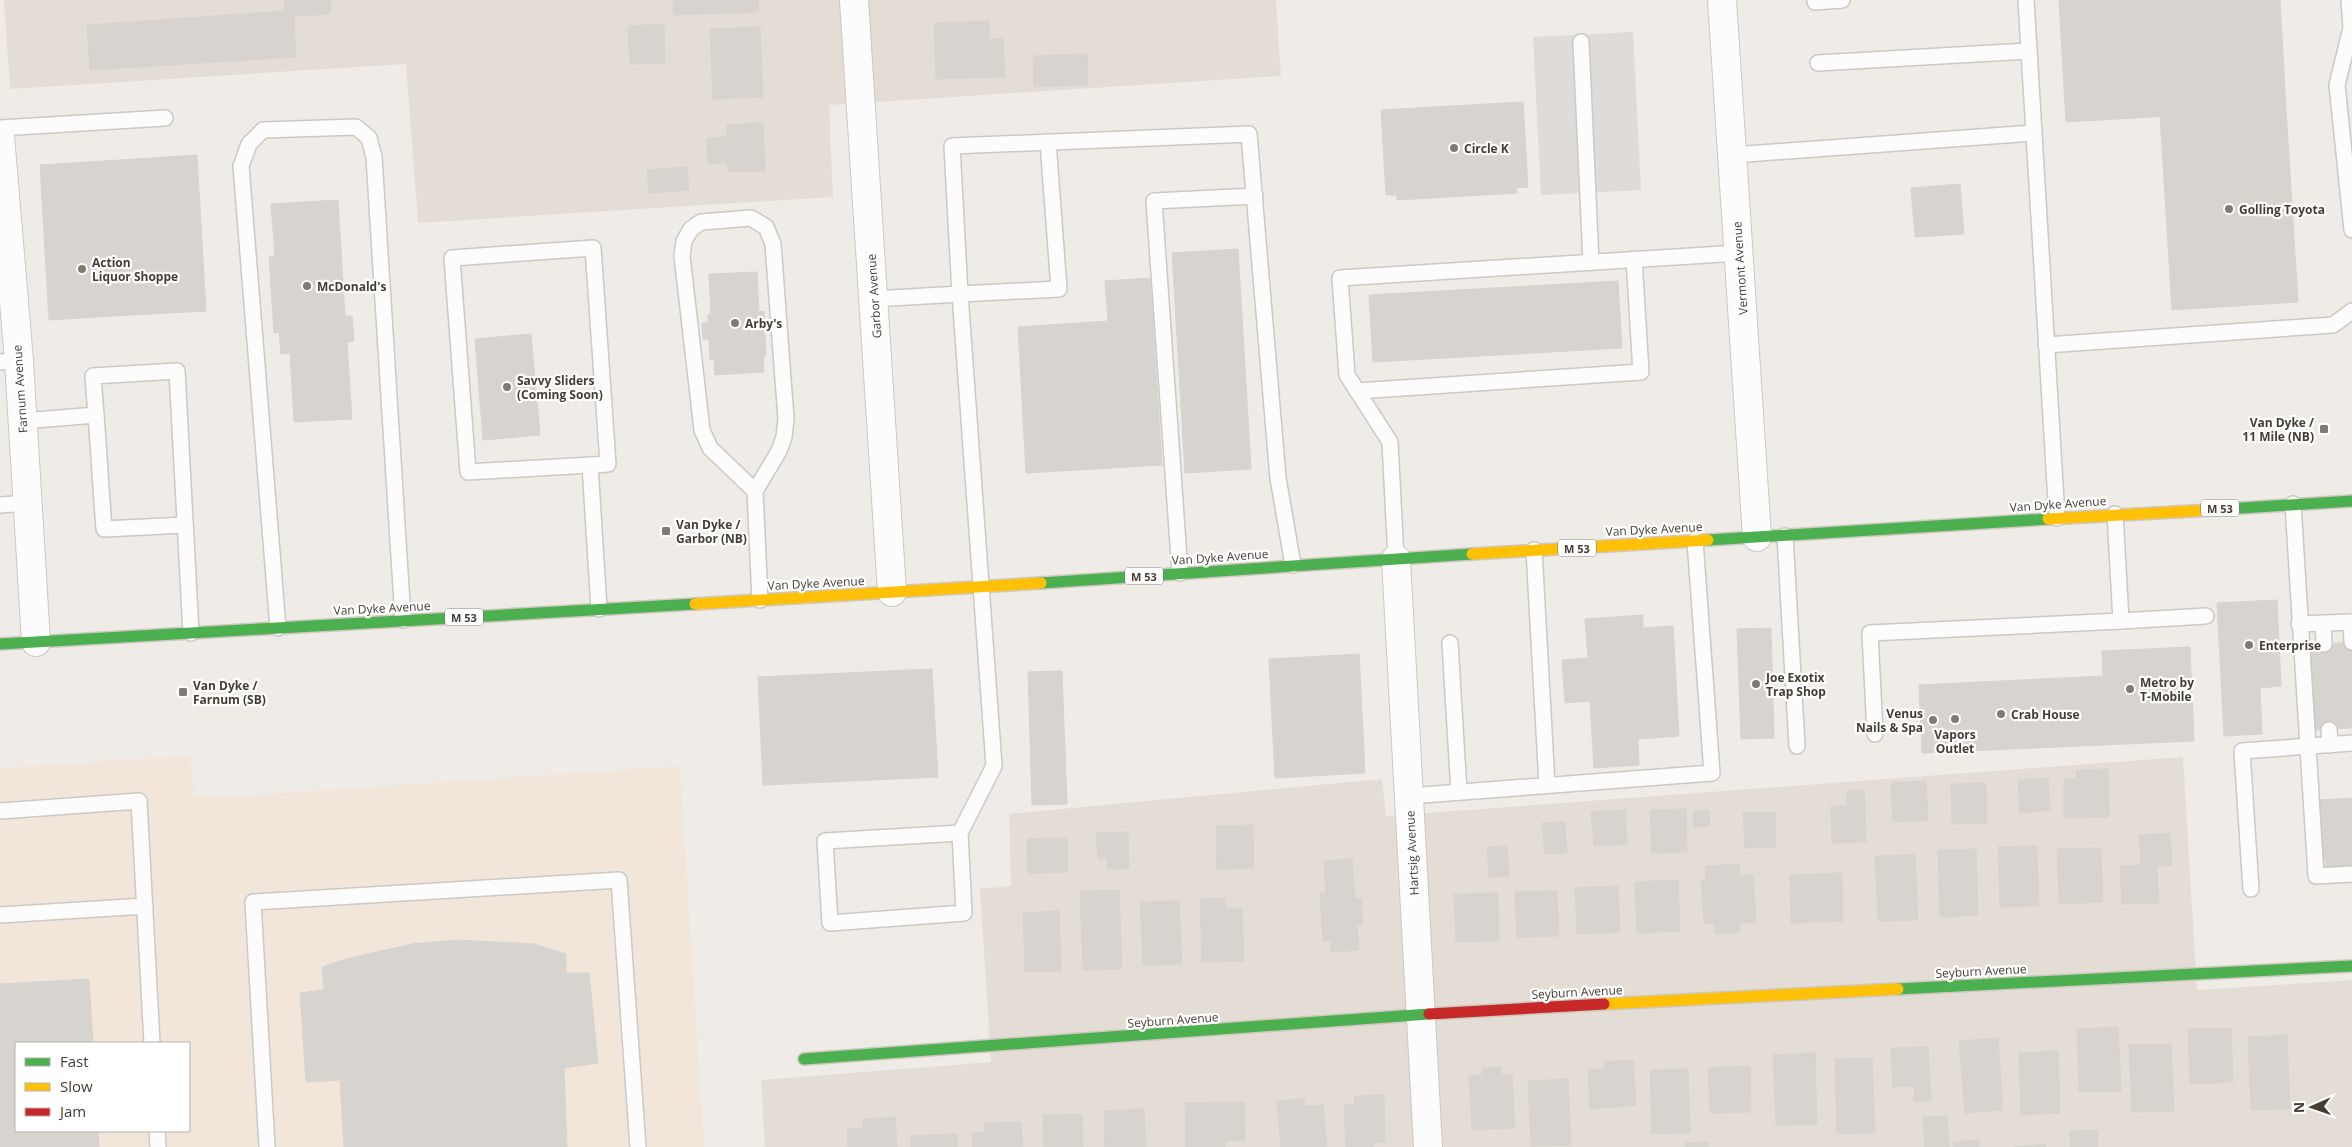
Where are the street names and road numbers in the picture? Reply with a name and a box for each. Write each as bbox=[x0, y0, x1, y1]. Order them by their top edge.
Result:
street label: Vermont Avenue bbox=[1728, 220, 1752, 315]
street label: Garbor Avenue bbox=[863, 253, 885, 339]
street label: Farnum Avenue bbox=[8, 344, 32, 434]
street label: Van Dyke Avenue bbox=[2009, 492, 2107, 516]
road number: M 53 bbox=[2201, 499, 2239, 516]
street label: Van Dyke Avenue bbox=[1605, 518, 1703, 540]
road number: M 53 bbox=[1558, 540, 1596, 556]
street label: Van Dyke Avenue bbox=[1171, 545, 1269, 569]
road number: M 53 bbox=[1125, 568, 1163, 584]
street label: Van Dyke Avenue bbox=[767, 572, 865, 594]
street label: Van Dyke Avenue bbox=[333, 597, 431, 619]
road number: M 53 bbox=[445, 608, 483, 626]
street label: Hartsig Avenue bbox=[1401, 810, 1423, 896]
street label: Seyburn Avenue bbox=[1935, 960, 2027, 982]
street label: Seyburn Avenue bbox=[1531, 981, 1623, 1003]
street label: Seyburn Avenue bbox=[1127, 1008, 1219, 1032]

